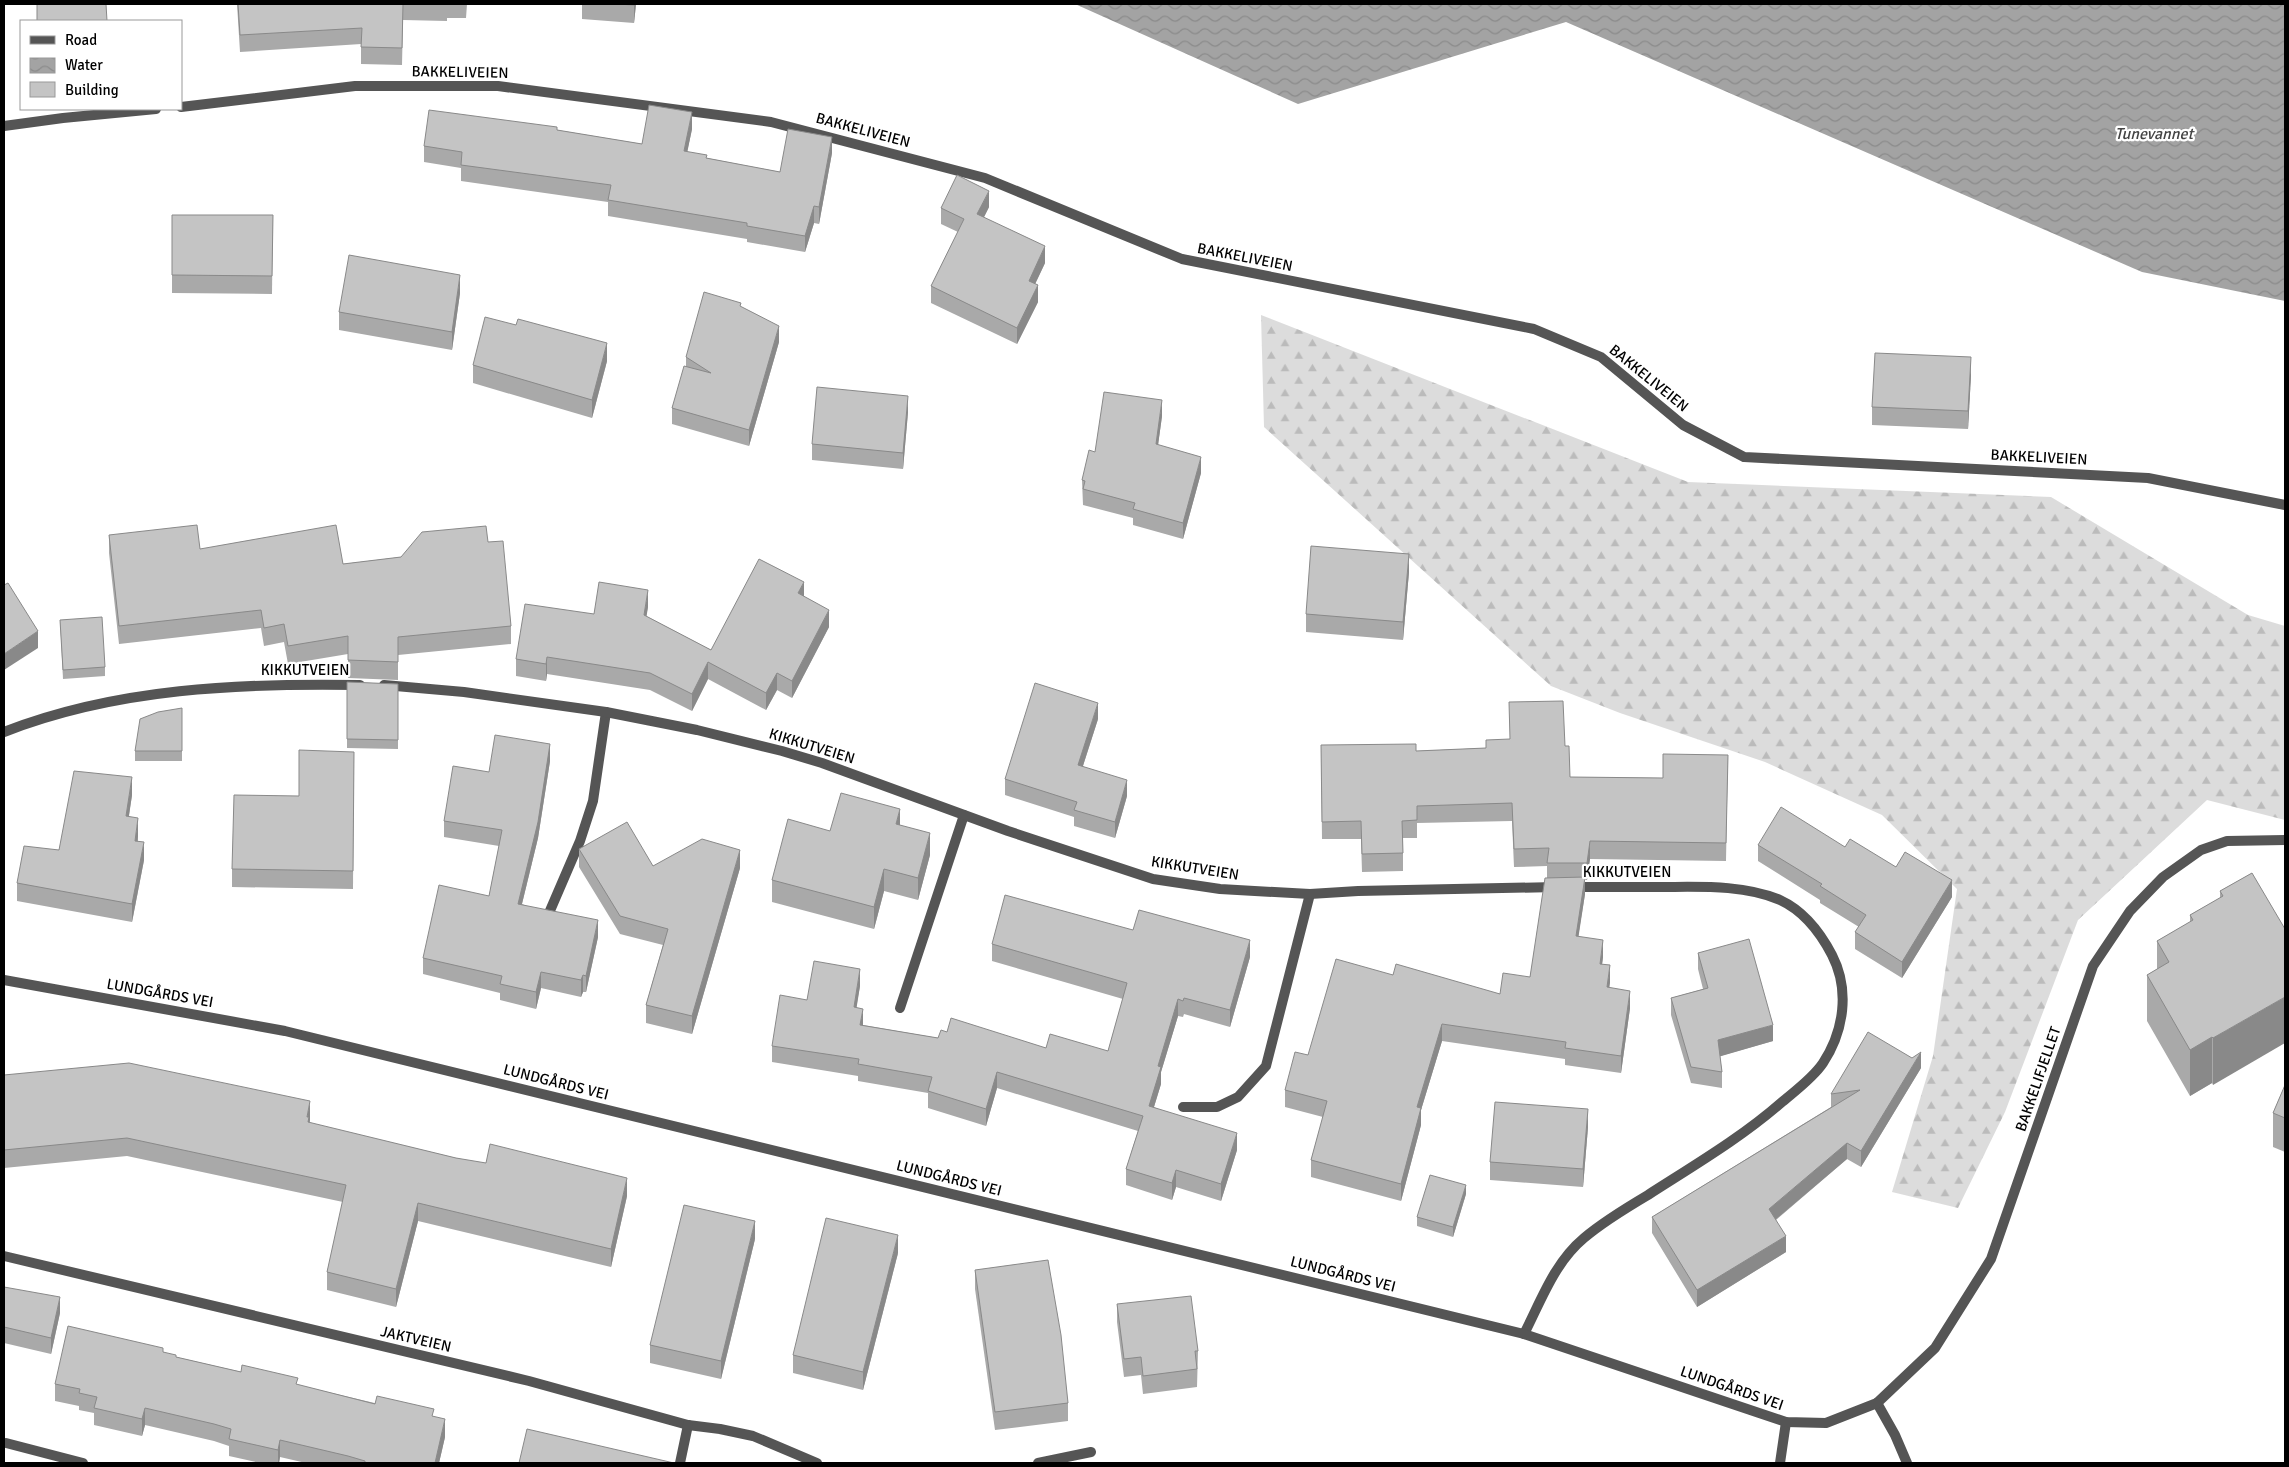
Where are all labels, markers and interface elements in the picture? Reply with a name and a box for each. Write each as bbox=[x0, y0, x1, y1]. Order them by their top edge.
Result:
legend bbox=[20, 20, 182, 110]
text: Road bbox=[65, 31, 97, 49]
text: Water bbox=[65, 56, 103, 74]
street label: BAKKELIVEIEN bbox=[411, 62, 509, 82]
text: Building bbox=[65, 81, 119, 99]
street label: BAKKELIVEIEN bbox=[814, 109, 912, 151]
water label: Tunevannet bbox=[2115, 124, 2196, 144]
street label: BAKKELIVEIEN bbox=[1196, 239, 1294, 275]
street label: BAKKELIVEIEN bbox=[1606, 341, 1692, 415]
street label: BAKKELIVEIEN bbox=[1990, 445, 2088, 469]
street label: KIKKUTVEIEN bbox=[261, 661, 349, 679]
street label: KIKKUTVEIEN bbox=[767, 724, 857, 768]
street label: KIKKUTVEIEN bbox=[1150, 852, 1240, 884]
street label: KIKKUTVEIEN bbox=[1583, 863, 1671, 881]
street label: LUNDGÅRDS VEI bbox=[105, 975, 215, 1011]
street label: BAKKELIFJELLET bbox=[2012, 1024, 2065, 1134]
street label: LUNDGÅRDS VEI bbox=[501, 1060, 611, 1104]
street label: LUNDGÅRDS VEI bbox=[894, 1156, 1004, 1200]
street label: LUNDGÅRDS VEI bbox=[1288, 1252, 1398, 1296]
street label: JAKTVEIEN bbox=[379, 1322, 453, 1356]
street label: LUNDGÅRDS VEI bbox=[1678, 1362, 1786, 1414]

